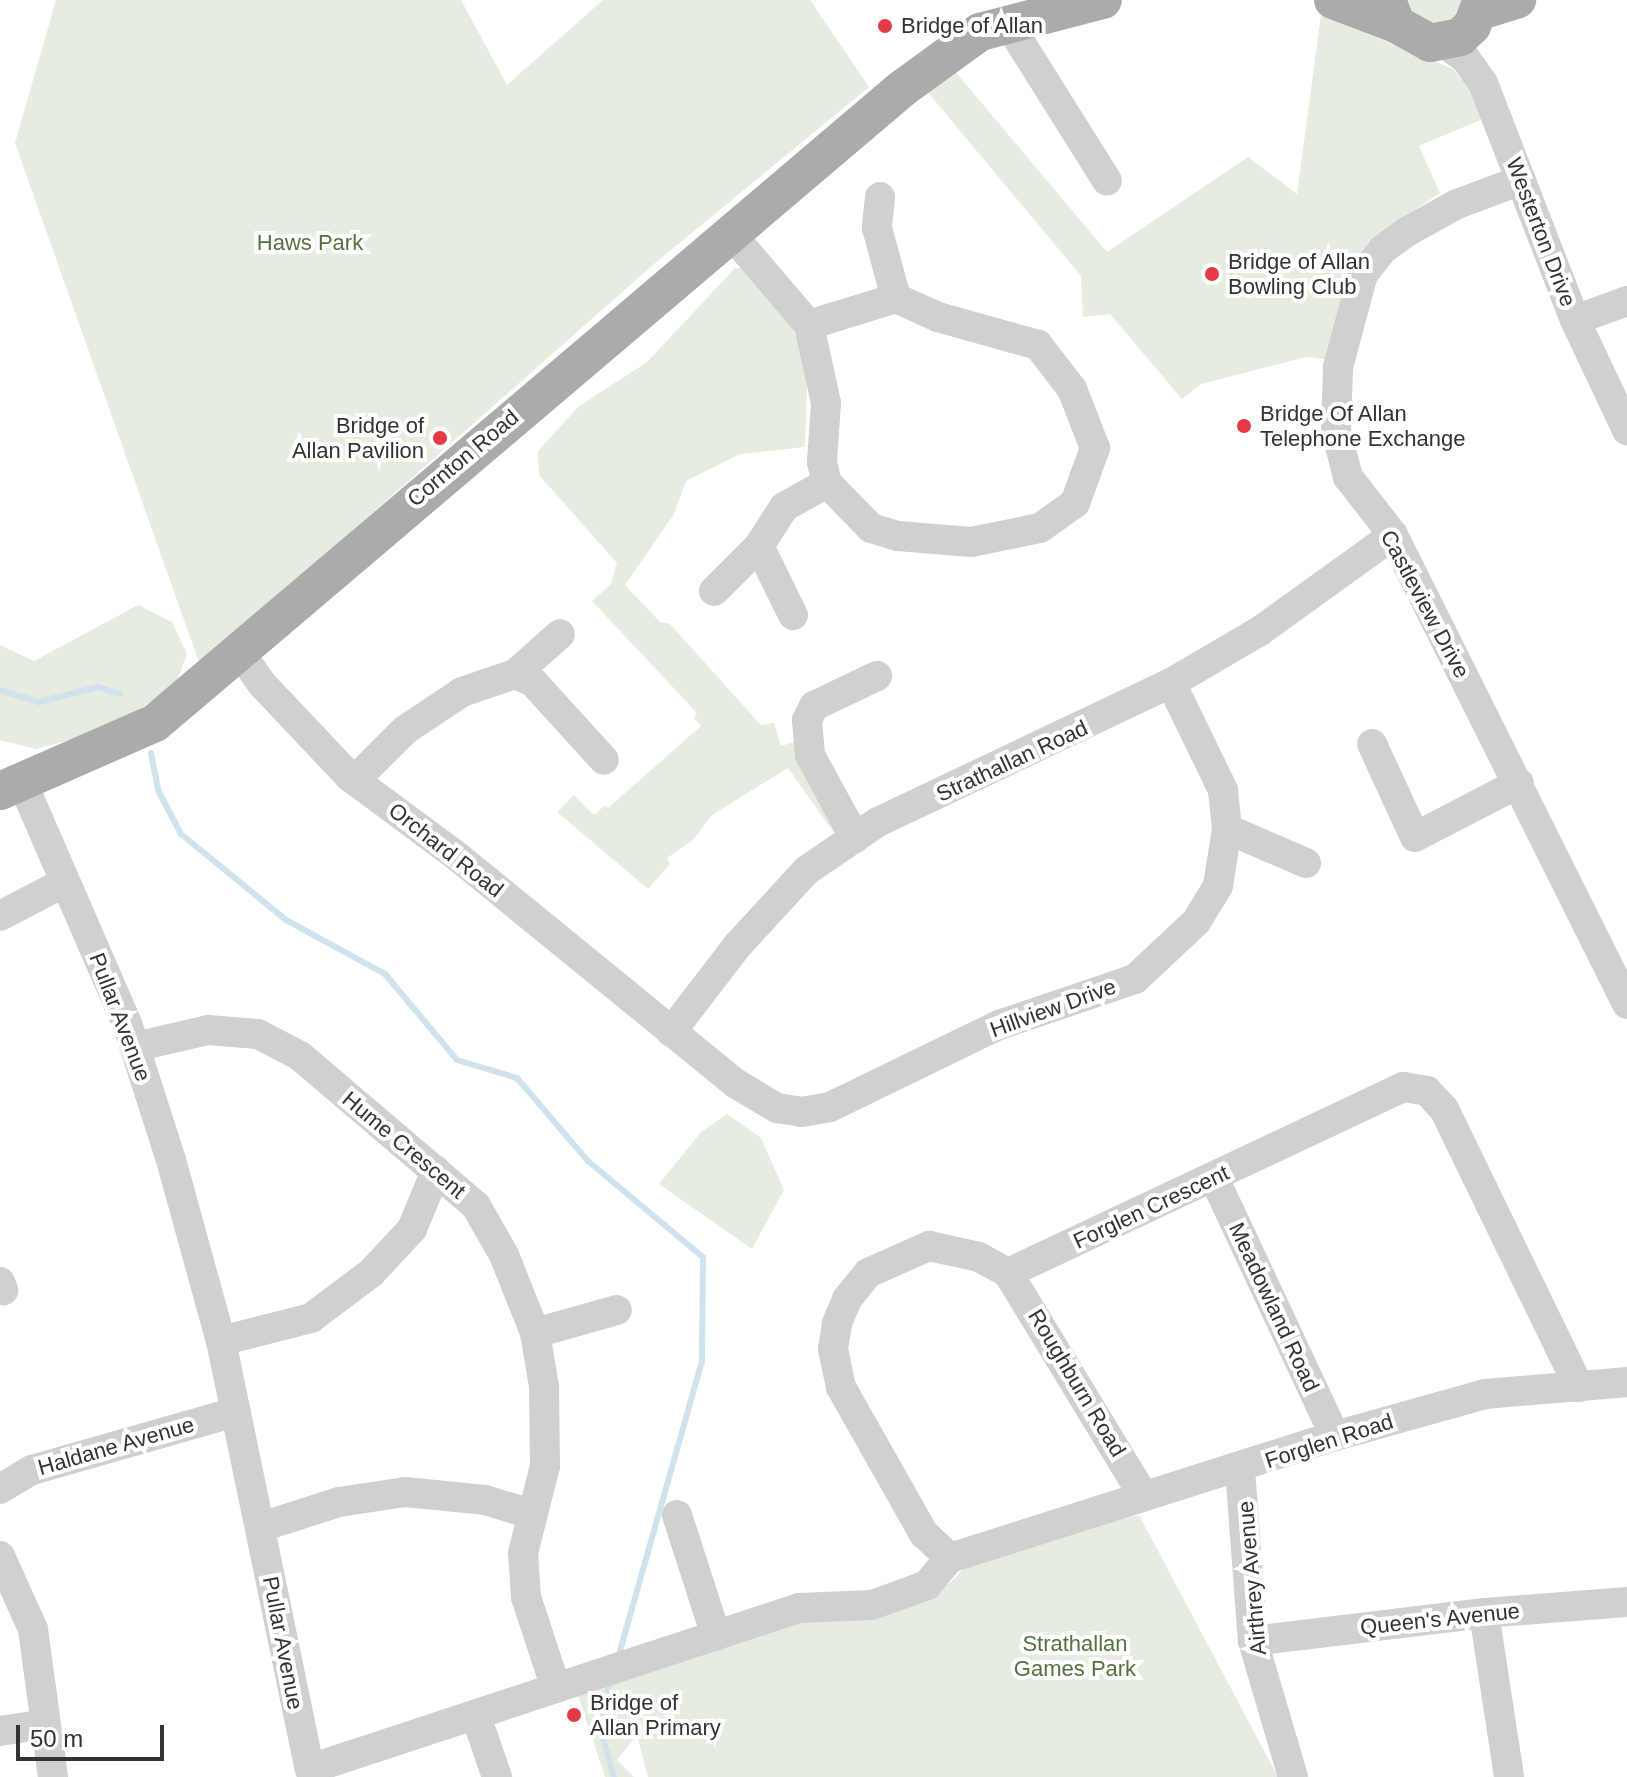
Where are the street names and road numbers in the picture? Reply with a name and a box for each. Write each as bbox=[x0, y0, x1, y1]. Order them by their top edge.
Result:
street label: Westerton Drive bbox=[1500, 154, 1582, 310]
street label: Cornton Road bbox=[402, 404, 524, 512]
street label: Castleview Drive bbox=[1375, 525, 1475, 683]
street label: Strathallan Road bbox=[932, 714, 1092, 808]
street label: Orchard Road bbox=[383, 797, 509, 903]
street label: Pullar Avenue bbox=[83, 949, 157, 1085]
street label: Hillview Drive bbox=[986, 973, 1120, 1043]
street label: Hume Crescent bbox=[337, 1086, 471, 1204]
street label: Forglen Crescent bbox=[1069, 1159, 1233, 1255]
street label: Meadowland Road bbox=[1223, 1218, 1325, 1396]
street label: Roughburn Road bbox=[1023, 1304, 1131, 1462]
street label: Forglen Road bbox=[1262, 1408, 1396, 1474]
street label: Haldane Avenue bbox=[34, 1411, 198, 1481]
street label: Airthrey Avenue bbox=[1232, 1499, 1272, 1657]
street label: Pullar Avenue bbox=[257, 1573, 309, 1713]
street label: Queen's Avenue bbox=[1358, 1597, 1522, 1641]

